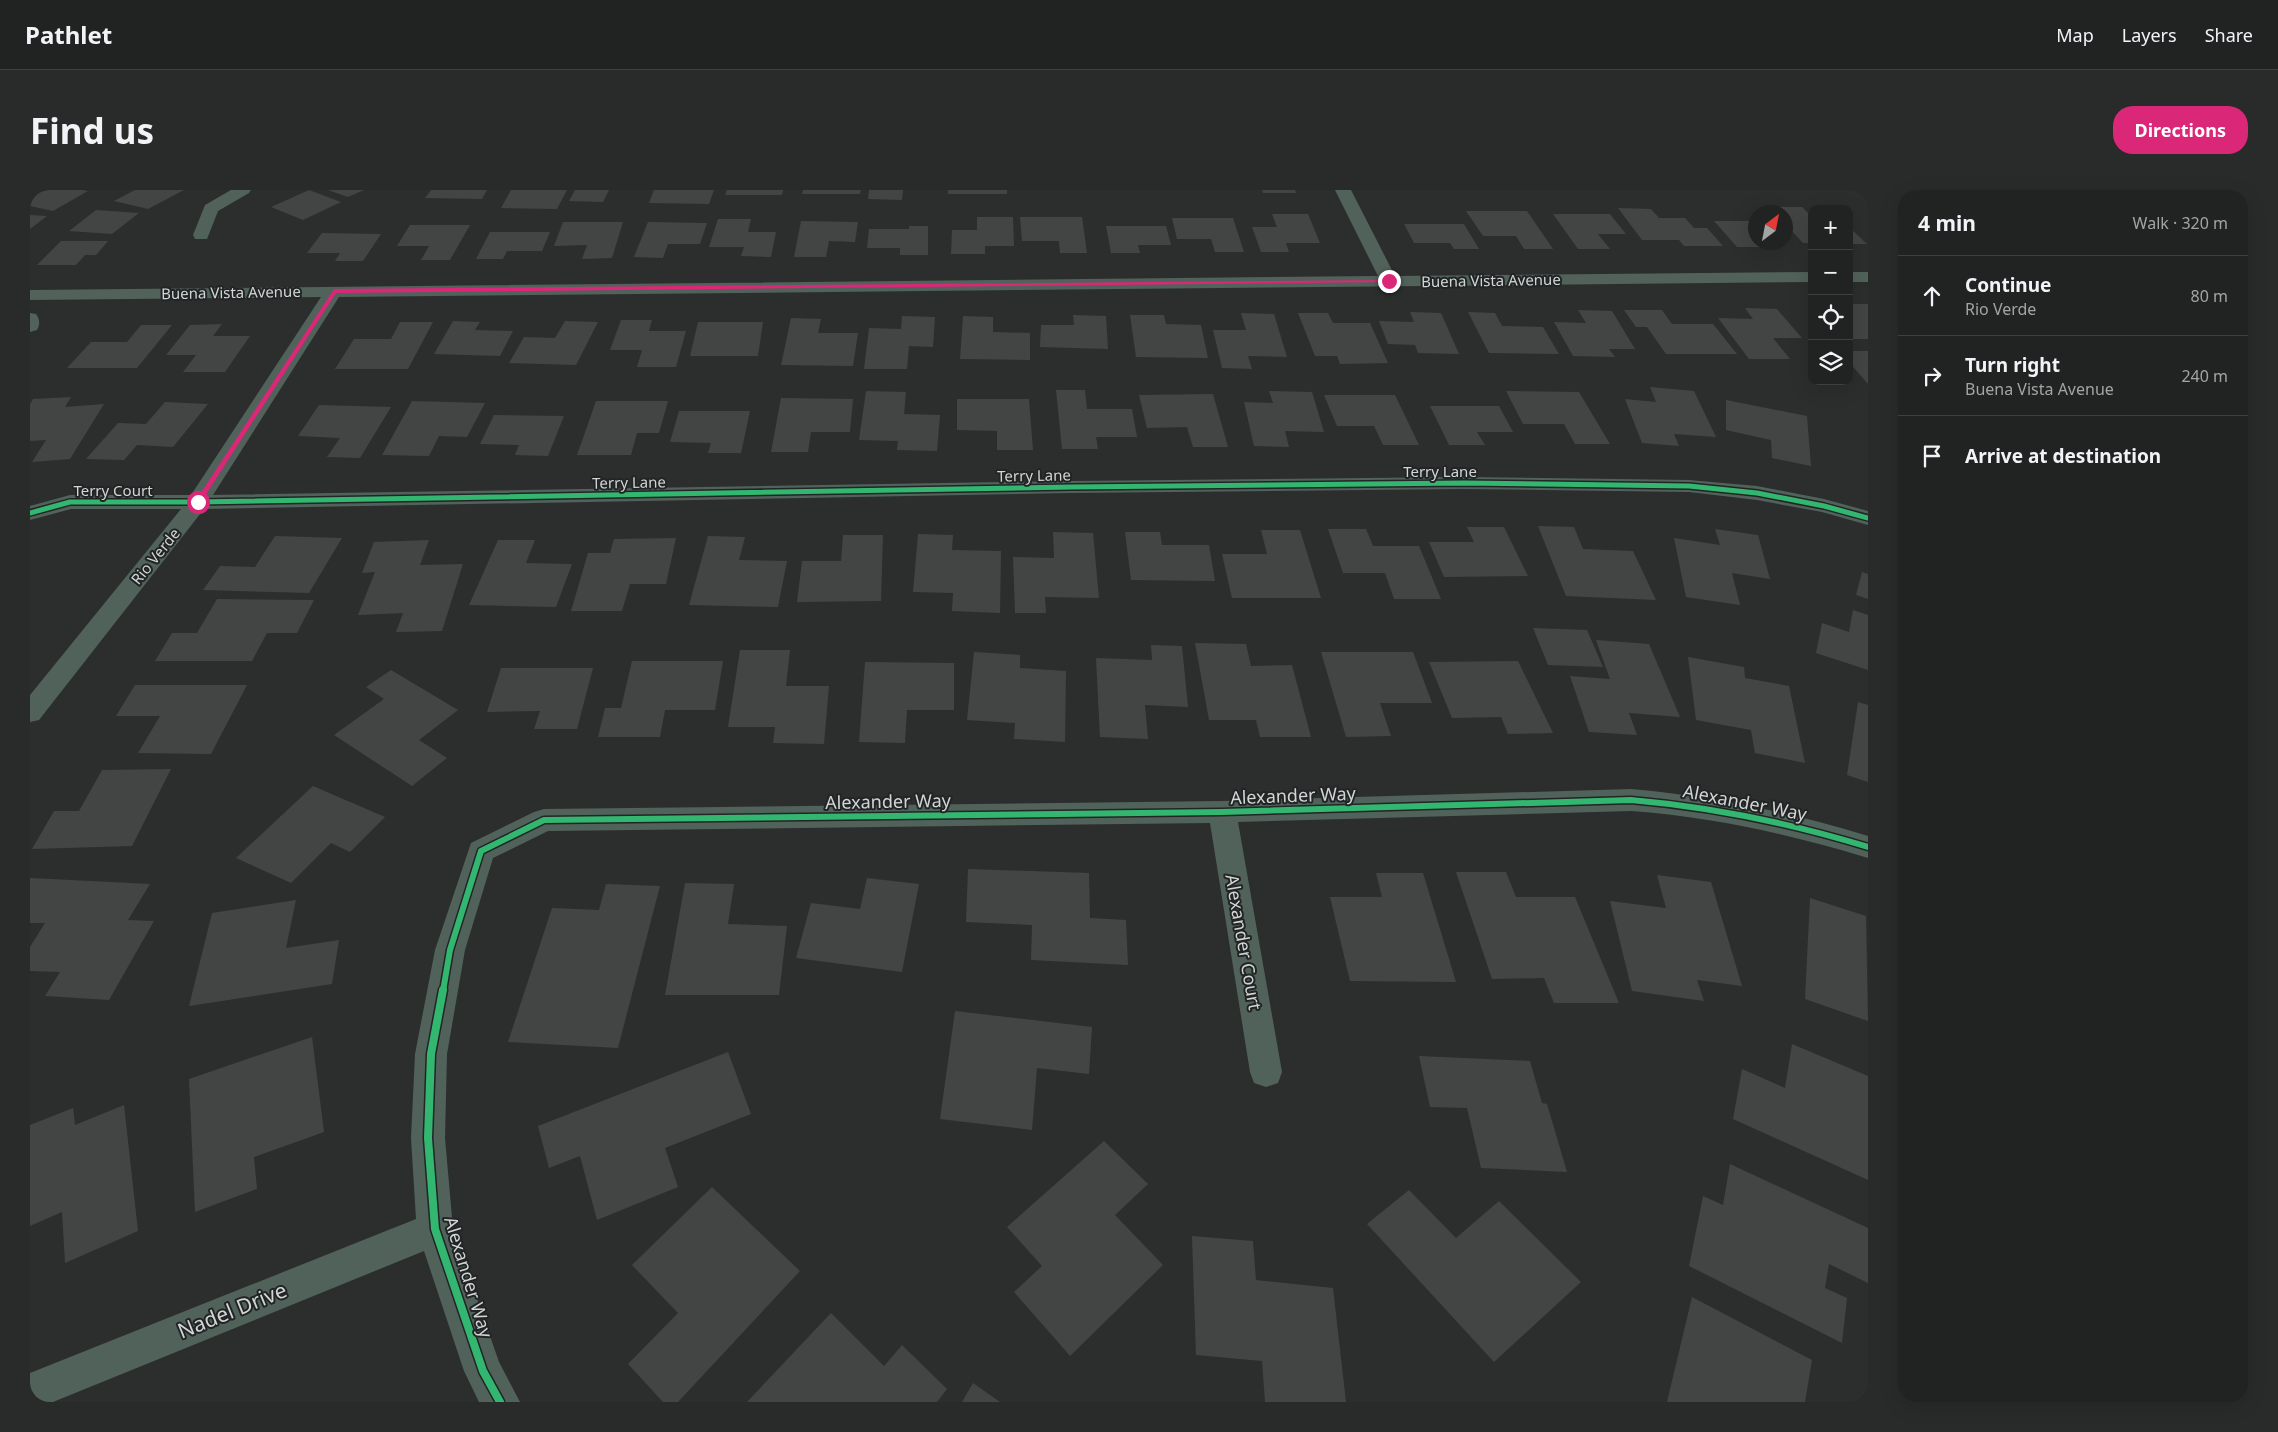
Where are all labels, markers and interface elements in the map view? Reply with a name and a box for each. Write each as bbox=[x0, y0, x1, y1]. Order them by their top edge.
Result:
text: Pathlet bbox=[25, 18, 112, 51]
text: Map bbox=[2056, 23, 2094, 47]
text: Layers bbox=[2122, 23, 2177, 47]
text: Share bbox=[2205, 23, 2253, 47]
button: Directions bbox=[2113, 106, 2248, 154]
text: Find us bbox=[30, 107, 154, 154]
north arrow bbox=[1748, 205, 1793, 250]
map controls bbox=[1808, 205, 1853, 385]
button: + bbox=[1808, 205, 1853, 250]
text: 4 min bbox=[1918, 209, 1976, 237]
text: Walk · 320 m bbox=[2133, 212, 2228, 234]
button: − bbox=[1808, 250, 1853, 295]
street label: Buena Vista Avenue bbox=[1421, 269, 1561, 291]
route end bbox=[1378, 270, 1401, 293]
text: Continue bbox=[1965, 272, 2051, 298]
street label: Buena Vista Avenue bbox=[161, 281, 301, 303]
icon: ahead bbox=[1918, 282, 1946, 310]
text: 80 m bbox=[2191, 285, 2228, 307]
button: locate bbox=[1808, 295, 1853, 340]
text: Rio Verde bbox=[1965, 298, 2036, 320]
button: layers bbox=[1808, 340, 1853, 385]
text: Turn right bbox=[1965, 352, 2060, 378]
icon: right bbox=[1918, 362, 1946, 390]
text: 240 m bbox=[2181, 365, 2228, 387]
text: Buena Vista Avenue bbox=[1965, 378, 2114, 400]
icon: arrive bbox=[1918, 442, 1946, 470]
text: Arrive at destination bbox=[1965, 443, 2161, 469]
street label: Terry Lane bbox=[1403, 461, 1477, 481]
street label: Terry Lane bbox=[997, 464, 1071, 486]
street label: Terry Lane bbox=[592, 471, 666, 493]
street label: Terry Court bbox=[73, 480, 153, 500]
route start bbox=[187, 491, 210, 514]
street label: Rio Verde bbox=[126, 524, 184, 588]
street label: Alexander Way bbox=[1681, 778, 1810, 826]
street label: Alexander Way bbox=[1230, 781, 1357, 809]
street label: Alexander Way bbox=[825, 788, 952, 814]
street label: Alexander Court bbox=[1220, 872, 1268, 1012]
street label: Alexander Way bbox=[439, 1213, 499, 1341]
street label: Nadel Drive bbox=[173, 1275, 291, 1345]

